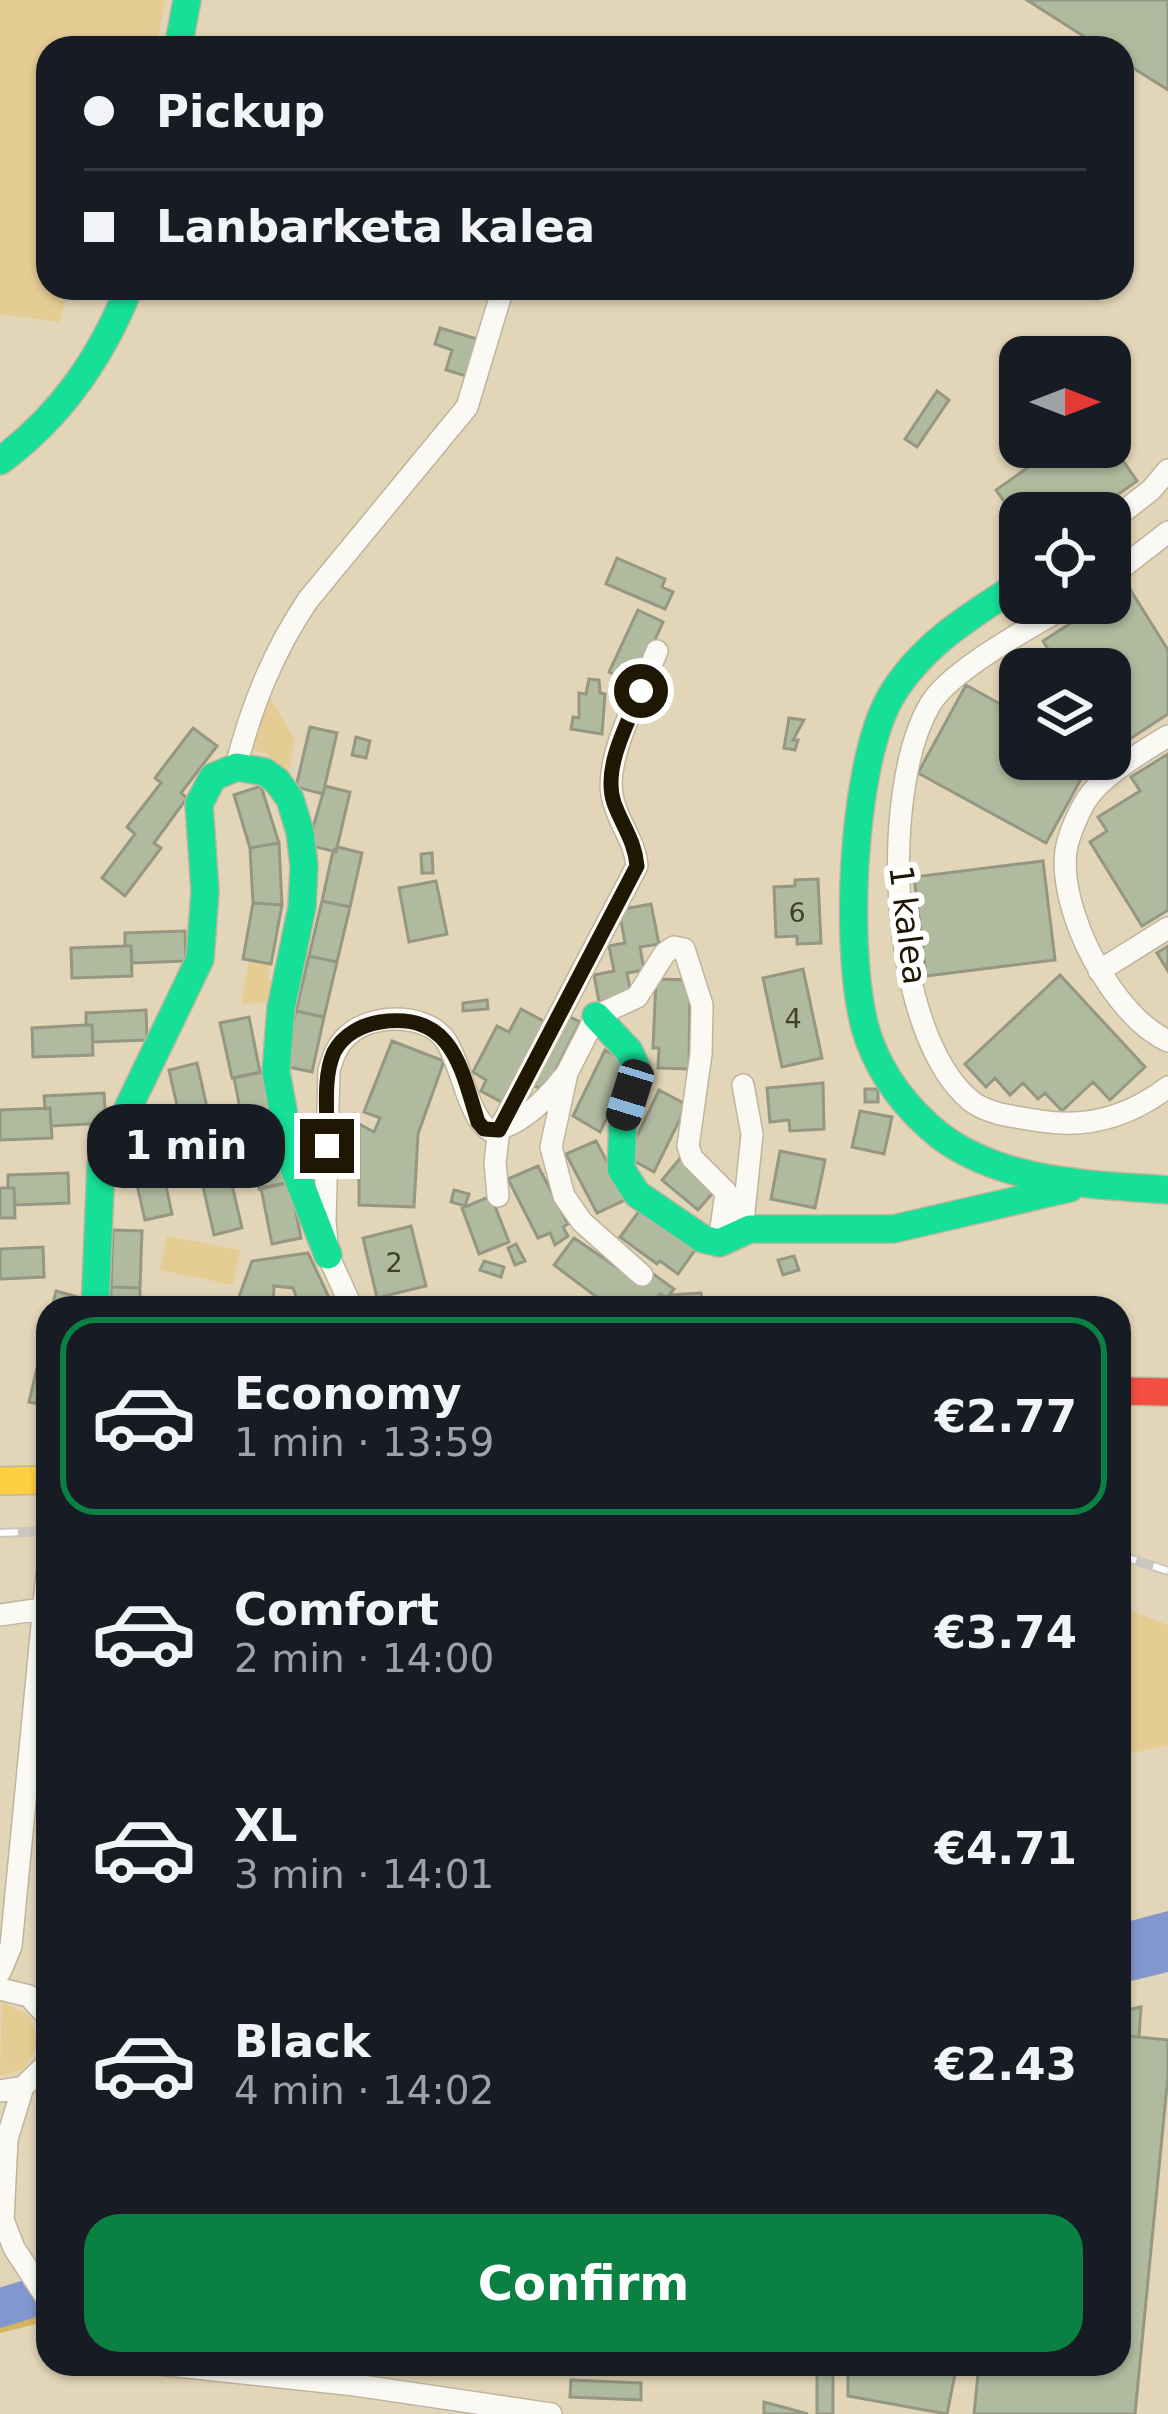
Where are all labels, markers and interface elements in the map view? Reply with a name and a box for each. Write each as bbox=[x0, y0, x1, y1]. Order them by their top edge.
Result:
text: Pickup bbox=[156, 85, 325, 138]
text: Lanbarketa kalea bbox=[156, 200, 595, 253]
north arrow bbox=[999, 336, 1131, 468]
map controls bbox=[999, 336, 1131, 780]
button: locate bbox=[999, 492, 1131, 624]
button: layers bbox=[999, 648, 1131, 780]
route start bbox=[614, 664, 668, 718]
street label: 1 kalea bbox=[881, 863, 935, 987]
house number: 6 bbox=[788, 897, 806, 928]
house number: 4 bbox=[784, 1003, 802, 1034]
car bbox=[602, 1055, 658, 1135]
callout: 1 min bbox=[87, 1104, 285, 1188]
route end bbox=[300, 1119, 354, 1173]
text: 1 min bbox=[125, 1123, 247, 1168]
house number: 2 bbox=[385, 1247, 403, 1278]
icon: car bbox=[90, 1362, 198, 1470]
text: Economy bbox=[234, 1367, 462, 1420]
text: €2.77 bbox=[935, 1390, 1077, 1443]
text: 1 min · 13:59 bbox=[234, 1420, 494, 1465]
icon: car bbox=[90, 1578, 198, 1686]
text: Comfort bbox=[234, 1583, 439, 1636]
text: €3.74 bbox=[935, 1606, 1077, 1659]
text: 2 min · 14:00 bbox=[234, 1636, 494, 1681]
icon: car bbox=[90, 1794, 198, 1902]
text: XL bbox=[234, 1799, 297, 1852]
text: €4.71 bbox=[935, 1822, 1077, 1875]
text: 3 min · 14:01 bbox=[234, 1852, 494, 1897]
icon: car bbox=[90, 2010, 198, 2118]
text: Black bbox=[234, 2015, 371, 2068]
text: €2.43 bbox=[935, 2038, 1077, 2091]
text: 4 min · 14:02 bbox=[234, 2068, 494, 2113]
button: Confirm bbox=[84, 2214, 1083, 2352]

